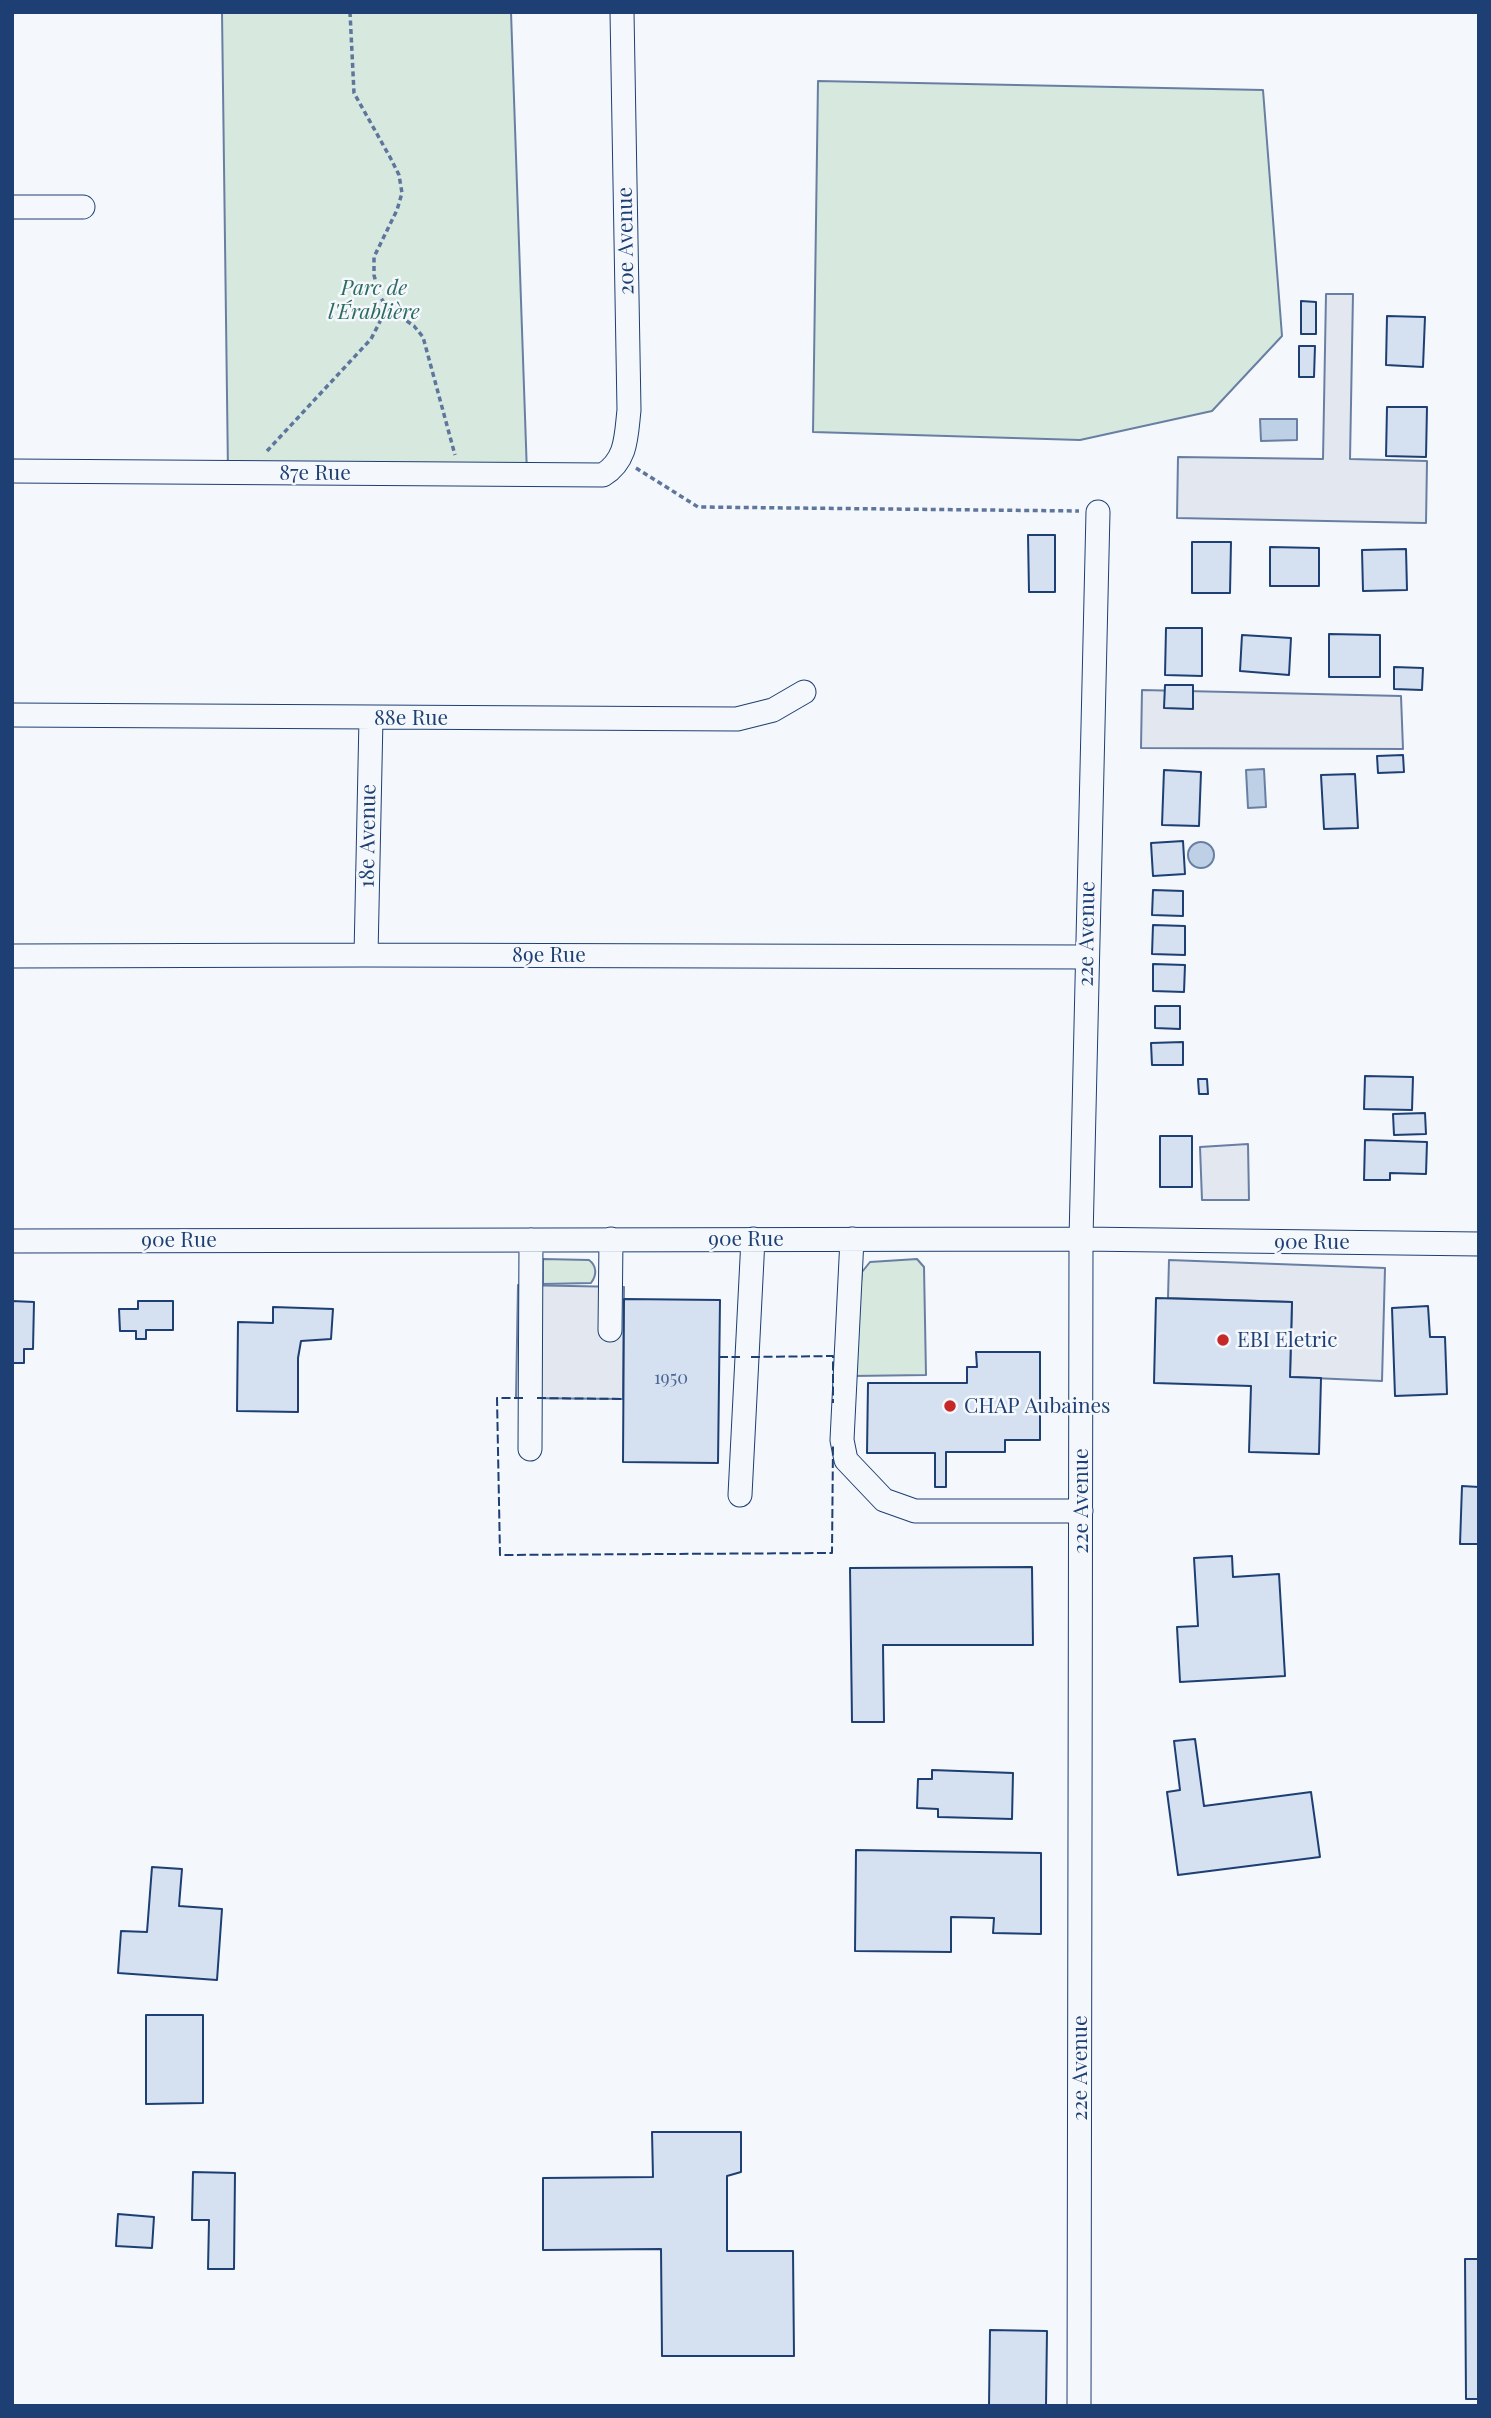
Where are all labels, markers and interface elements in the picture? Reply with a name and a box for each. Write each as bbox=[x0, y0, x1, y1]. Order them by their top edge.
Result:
street label: 20e Avenue bbox=[612, 187, 640, 295]
park label: Parc de l'Érablière bbox=[328, 275, 420, 325]
street label: 87e Rue bbox=[279, 460, 351, 486]
street label: 88e Rue bbox=[374, 705, 448, 731]
street label: 18e Avenue bbox=[354, 784, 382, 888]
street label: 22e Avenue bbox=[1073, 881, 1101, 987]
street label: 89e Rue bbox=[512, 942, 586, 968]
street label: 90e Rue bbox=[708, 1226, 784, 1252]
street label: 90e Rue bbox=[141, 1227, 217, 1253]
street label: 90e Rue bbox=[1274, 1229, 1350, 1255]
place label: EBI Eletric bbox=[1237, 1327, 1337, 1353]
marker: EBI Eletric bbox=[1215, 1332, 1231, 1348]
house number: 1950 bbox=[654, 1367, 688, 1389]
place label: CHAP Aubaines bbox=[964, 1393, 1110, 1419]
marker: CHAP Aubaines bbox=[942, 1398, 958, 1414]
street label: 22e Avenue bbox=[1068, 1448, 1094, 1554]
street label: 22e Avenue bbox=[1067, 2015, 1093, 2121]

